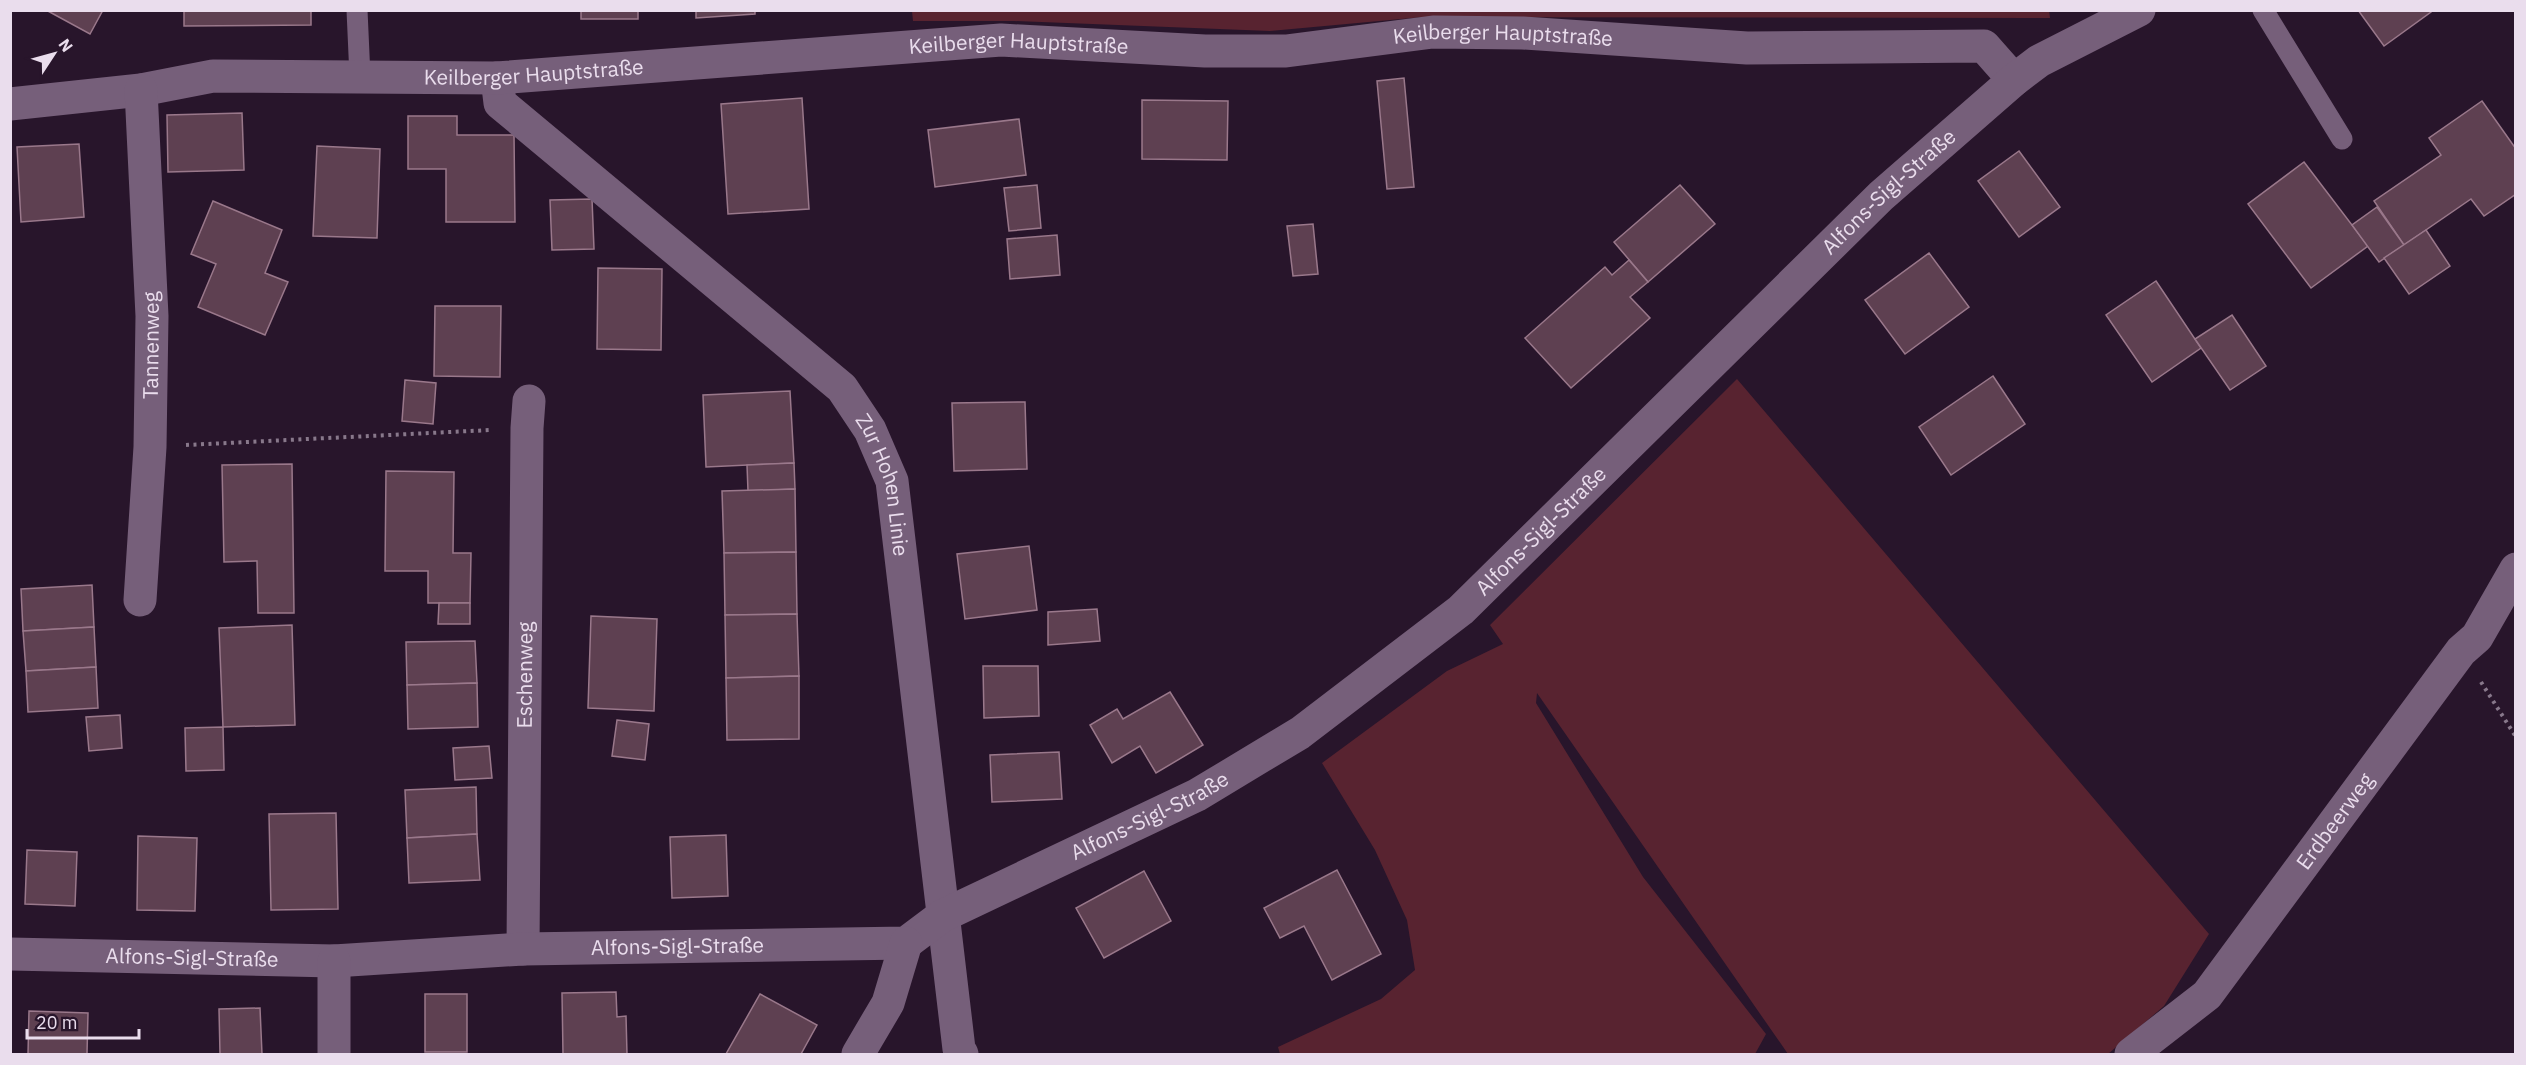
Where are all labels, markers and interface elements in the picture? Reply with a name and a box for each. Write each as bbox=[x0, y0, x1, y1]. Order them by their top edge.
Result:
street label: Keilberger Hauptstraße bbox=[1391, 17, 1614, 52]
north arrow bbox=[24, 24, 84, 84]
street label: Keilberger Hauptstraße bbox=[908, 25, 1129, 60]
text: N bbox=[55, 35, 78, 56]
street label: Keilberger Hauptstraße bbox=[424, 52, 645, 91]
street label: Alfons-Sigl-Straße bbox=[1815, 122, 1961, 260]
street label: Tannenweg bbox=[136, 291, 165, 399]
street label: Zur Hohen Linie bbox=[850, 408, 916, 558]
street label: Alfons-Sigl-Straße bbox=[1469, 460, 1612, 601]
street label: Eschenweg bbox=[510, 621, 539, 729]
street label: Alfons-Sigl-Straße bbox=[1066, 764, 1233, 866]
street label: Erdbeerweg bbox=[2289, 767, 2379, 875]
street label: Alfons-Sigl-Straße bbox=[591, 930, 764, 961]
street label: Alfons-Sigl-Straße bbox=[105, 941, 279, 973]
scale bar bbox=[27, 1002, 140, 1040]
text: 20 m bbox=[36, 1011, 78, 1034]

